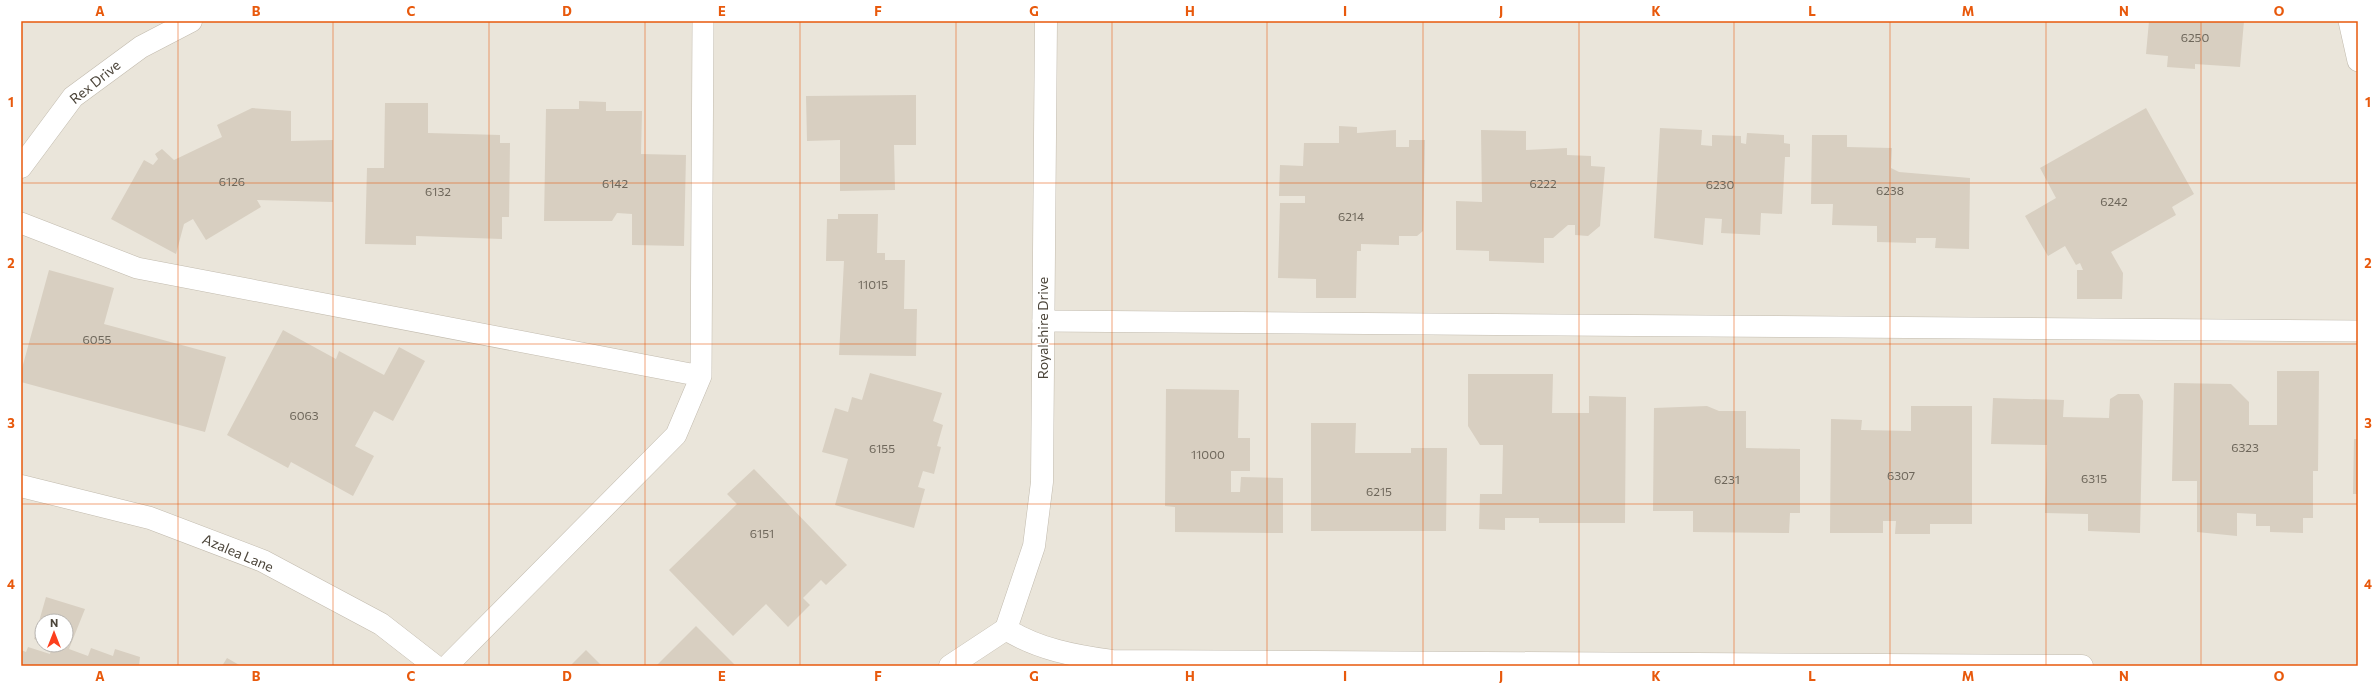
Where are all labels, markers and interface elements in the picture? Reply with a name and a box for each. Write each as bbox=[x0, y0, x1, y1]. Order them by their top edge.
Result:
text: A bbox=[95, 3, 105, 19]
text: B bbox=[252, 3, 261, 19]
text: C bbox=[407, 3, 416, 19]
text: D bbox=[562, 3, 572, 19]
text: E bbox=[718, 3, 726, 19]
text: F bbox=[874, 3, 882, 19]
text: G bbox=[1029, 3, 1039, 19]
text: H bbox=[1185, 3, 1195, 19]
text: I bbox=[1343, 3, 1347, 19]
text: J bbox=[1499, 3, 1503, 19]
text: K bbox=[1651, 3, 1661, 19]
text: L bbox=[1808, 3, 1816, 19]
text: M bbox=[1962, 3, 1974, 19]
text: N bbox=[2119, 3, 2129, 19]
text: O bbox=[2274, 3, 2285, 19]
house number: 6250 bbox=[2181, 30, 2209, 44]
street label: Rex Drive bbox=[66, 56, 123, 107]
text: 1 bbox=[8, 94, 14, 110]
text: 1 bbox=[2365, 94, 2371, 110]
house number: 6126 bbox=[219, 174, 245, 188]
house number: 6142 bbox=[602, 176, 628, 190]
house number: 6222 bbox=[1529, 176, 1557, 190]
house number: 6230 bbox=[1706, 177, 1734, 191]
house number: 6238 bbox=[1876, 183, 1904, 197]
house number: 6132 bbox=[425, 184, 451, 198]
house number: 6242 bbox=[2100, 194, 2128, 208]
house number: 6214 bbox=[1338, 209, 1364, 223]
text: 2 bbox=[7, 255, 15, 271]
text: 2 bbox=[2364, 255, 2372, 271]
house number: 11015 bbox=[858, 277, 888, 291]
street label: Royalshire Drive bbox=[1034, 277, 1051, 379]
house number: 6055 bbox=[83, 332, 112, 346]
house number: 6063 bbox=[289, 408, 319, 422]
text: 3 bbox=[7, 415, 15, 431]
text: 3 bbox=[2364, 415, 2372, 431]
house number: 6323 bbox=[2231, 440, 2259, 454]
house number: 6155 bbox=[869, 441, 895, 455]
house number: 11000 bbox=[1191, 447, 1225, 461]
house number: 6307 bbox=[1887, 468, 1915, 482]
house number: 6315 bbox=[2081, 471, 2107, 485]
house number: 6231 bbox=[1714, 472, 1740, 486]
house number: 6215 bbox=[1366, 484, 1392, 498]
house number: 6151 bbox=[750, 526, 774, 540]
street label: Azalea Lane bbox=[200, 530, 276, 575]
text: 4 bbox=[7, 576, 15, 592]
text: 4 bbox=[2364, 576, 2372, 592]
north arrow bbox=[34, 613, 74, 653]
text: N bbox=[50, 616, 58, 629]
text: A bbox=[95, 668, 105, 684]
text: B bbox=[252, 668, 261, 684]
text: C bbox=[407, 668, 416, 684]
text: D bbox=[562, 668, 572, 684]
text: E bbox=[718, 668, 726, 684]
text: F bbox=[874, 668, 882, 684]
text: G bbox=[1029, 668, 1039, 684]
text: H bbox=[1185, 668, 1195, 684]
text: I bbox=[1343, 668, 1347, 684]
text: J bbox=[1499, 668, 1503, 684]
text: K bbox=[1651, 668, 1661, 684]
text: L bbox=[1808, 668, 1816, 684]
text: M bbox=[1962, 668, 1974, 684]
text: N bbox=[2119, 668, 2129, 684]
text: O bbox=[2274, 668, 2285, 684]

